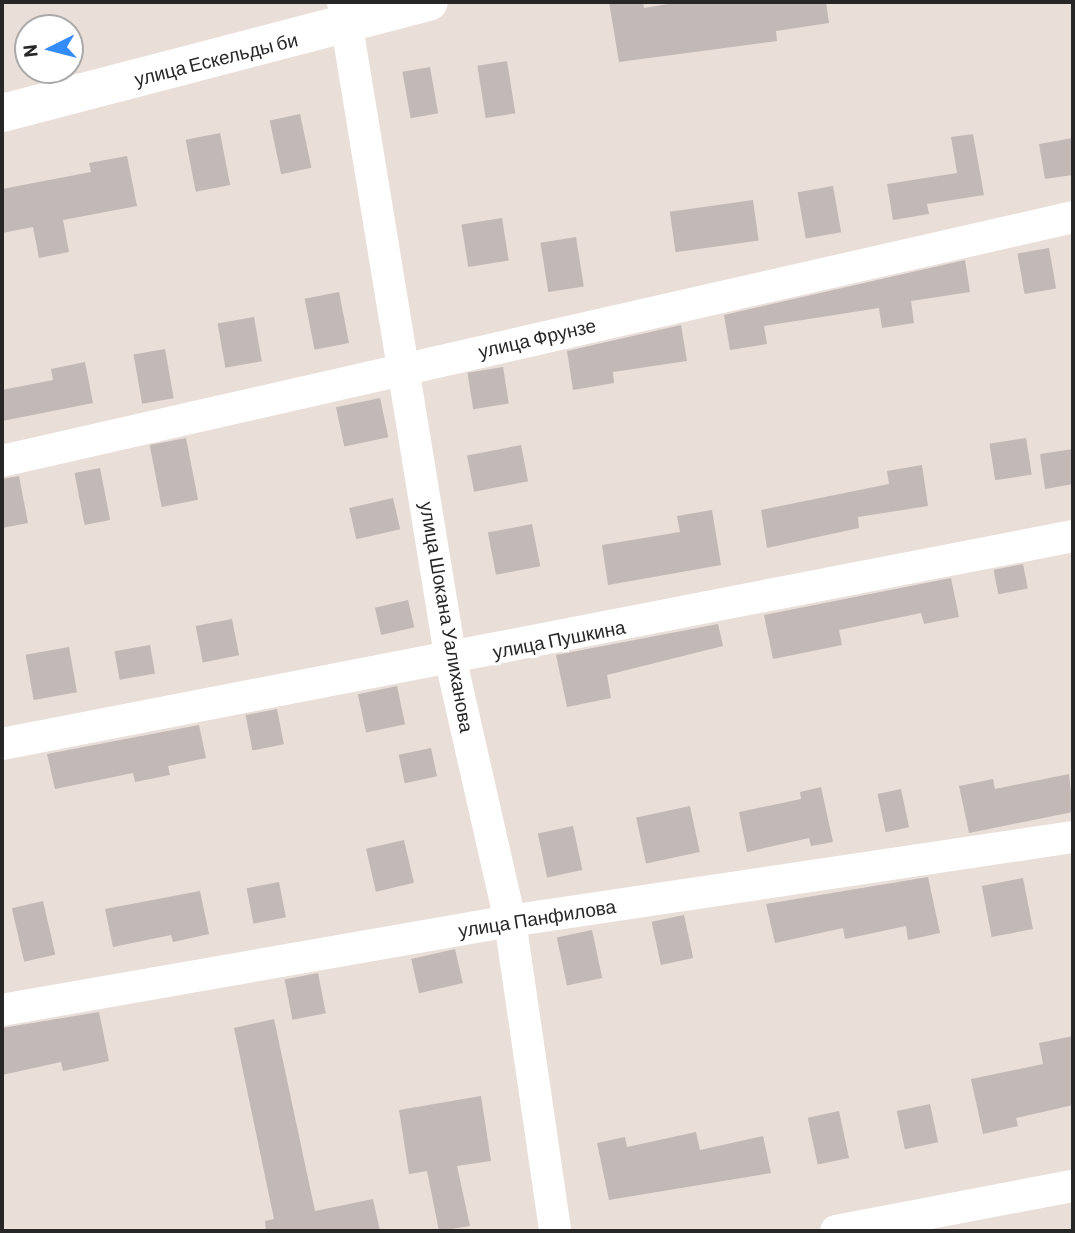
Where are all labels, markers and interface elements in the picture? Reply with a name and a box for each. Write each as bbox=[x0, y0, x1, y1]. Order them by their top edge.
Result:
north arrow bbox=[14, 14, 84, 84]
street label: улица Ескельды би bbox=[132, 28, 300, 90]
text: N bbox=[18, 44, 42, 59]
street label: улица Фрунзе bbox=[476, 313, 598, 363]
street label: улица Шокана Уалиханова bbox=[415, 500, 479, 734]
street label: улица Пушкина bbox=[491, 615, 627, 663]
street label: улица Панфилова bbox=[457, 894, 617, 942]

